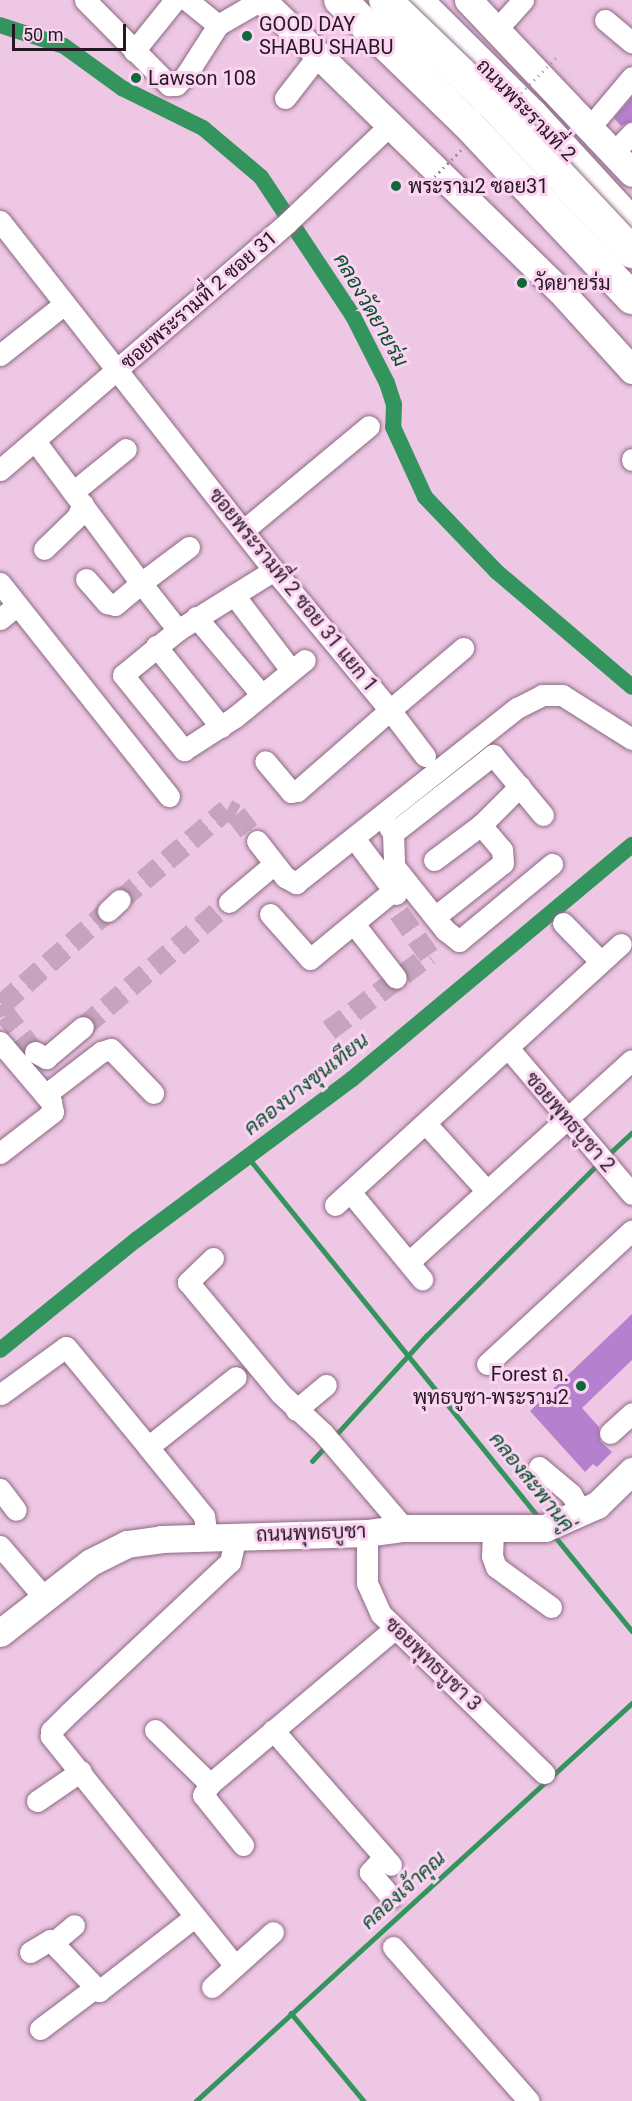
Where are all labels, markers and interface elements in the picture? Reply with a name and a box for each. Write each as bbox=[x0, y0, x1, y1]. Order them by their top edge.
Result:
scale bar bbox=[15, 12, 129, 50]
place label: GOOD DAY SHABU SHABU bbox=[259, 13, 394, 60]
text: 50 m bbox=[23, 24, 63, 45]
marker: GOOD DAY SHABU SHABU bbox=[240, 29, 254, 43]
street label: ถนนพระรามที่ 2 bbox=[471, 54, 581, 166]
place label: Lawson 108 bbox=[148, 66, 256, 90]
marker: Lawson 108 bbox=[129, 71, 143, 85]
place label: พระราม2 ซอย31 bbox=[408, 174, 549, 198]
marker: พระราม2 ซอย31 bbox=[389, 179, 403, 193]
street label: ซอยพระรามที่ 2 ซอย 31 bbox=[116, 226, 282, 374]
water label: คลองวัดยายร่ม bbox=[328, 249, 414, 371]
place label: วัดยายร่ม bbox=[534, 271, 611, 295]
marker: วัดยายร่ม bbox=[515, 276, 529, 290]
street label: ซอยพระรามที่ 2 ซอย 31 แยก 1 bbox=[203, 483, 383, 697]
water label: คลองบางขุนเทียน bbox=[239, 1027, 373, 1141]
street label: ซอยพุทธบูชา 2 bbox=[520, 1067, 620, 1177]
place label: Forest ถ. พุทธบูชา-พระราม2 bbox=[413, 1362, 569, 1409]
marker: Forest ถ. พุทธบูชา-พระราม2 bbox=[574, 1379, 588, 1393]
water label: คลองสะพานคู่ bbox=[484, 1427, 580, 1537]
street label: ถนนพุทธบูชา bbox=[256, 1519, 366, 1547]
street label: ซอยพุทธบูชา 3 bbox=[380, 1612, 486, 1716]
water label: คลองเจ้าคุณ bbox=[355, 1845, 451, 1935]

